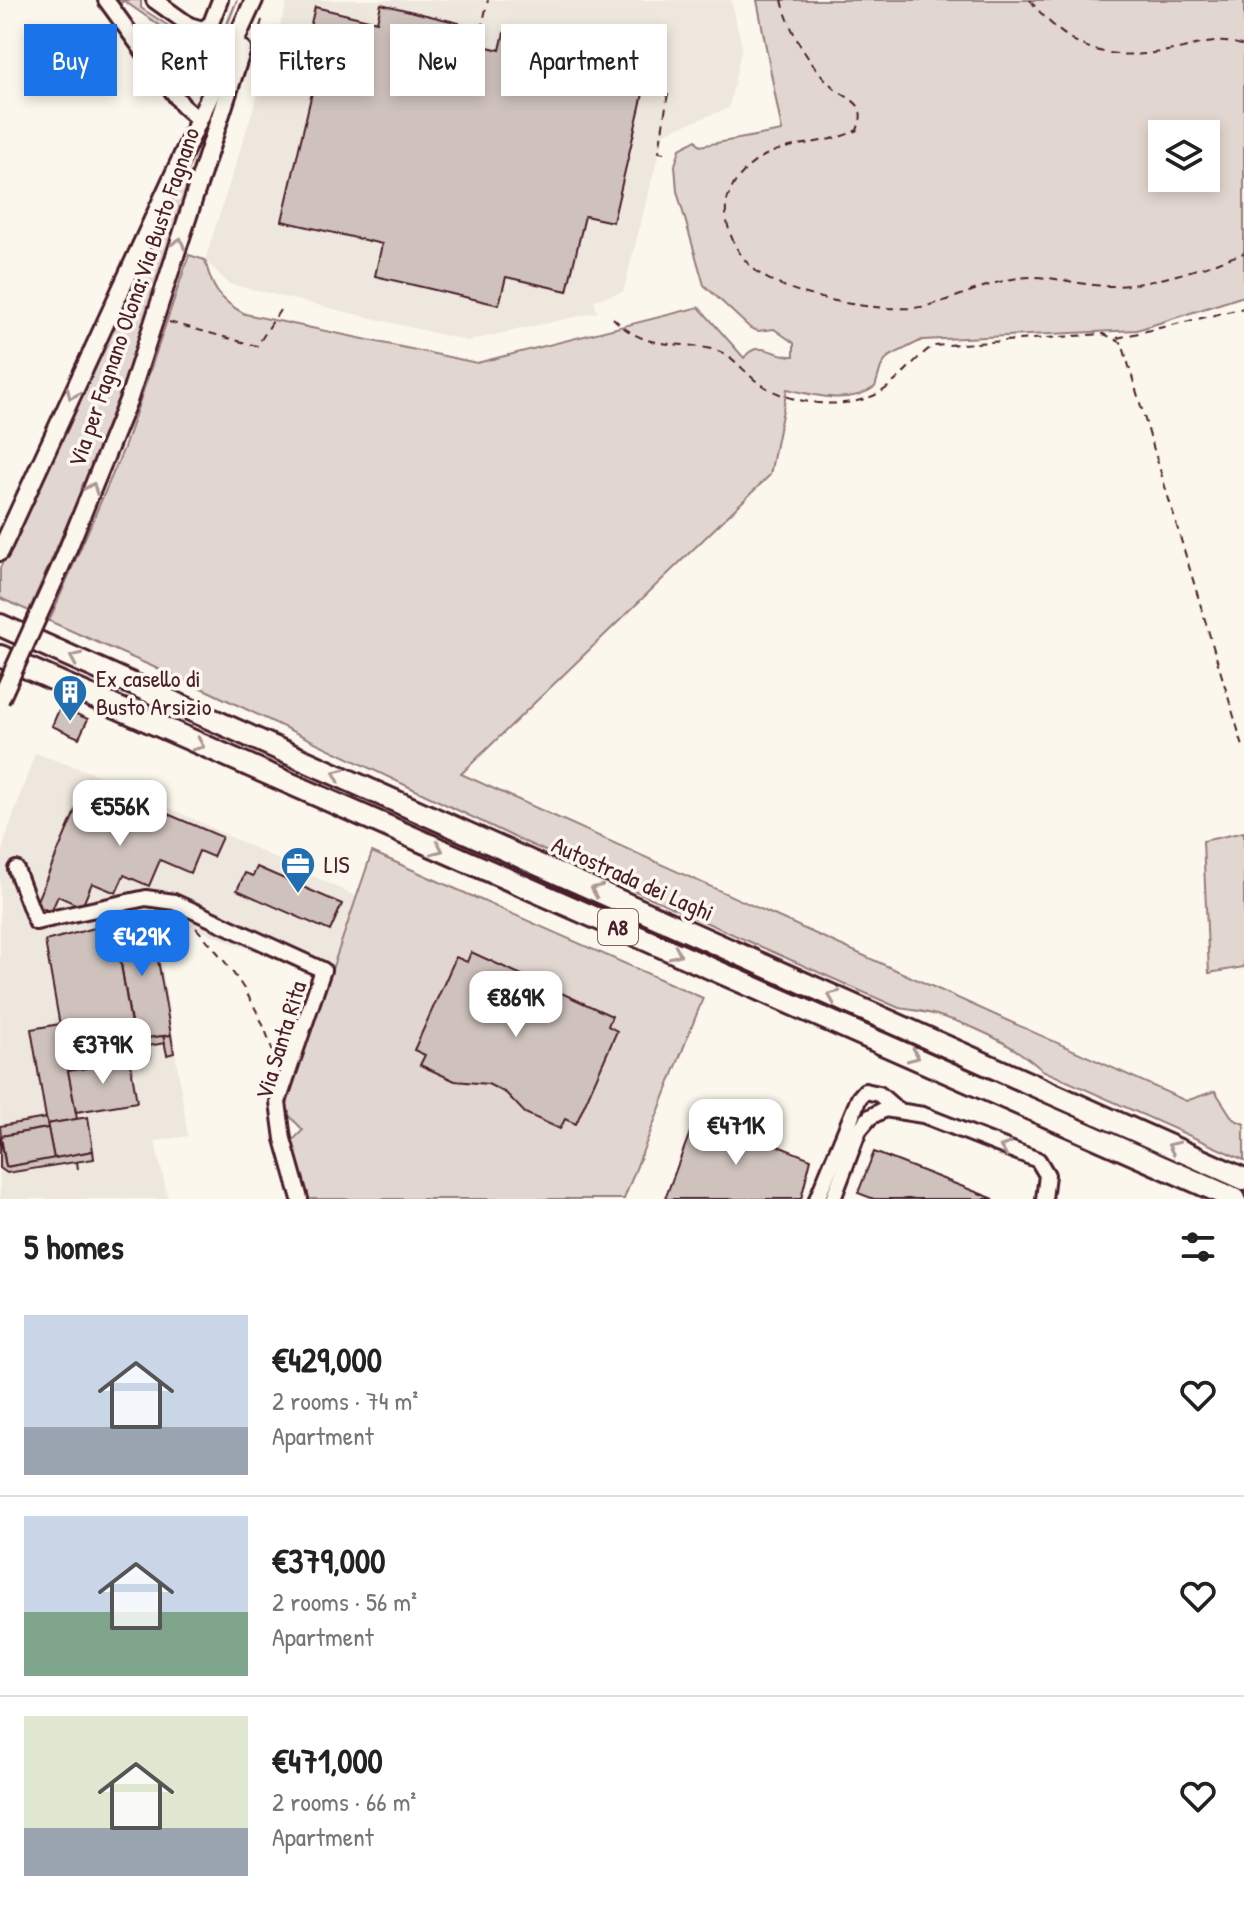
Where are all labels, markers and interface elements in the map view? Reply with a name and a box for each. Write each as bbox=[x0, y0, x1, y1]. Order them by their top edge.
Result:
chip: Buy bbox=[24, 24, 117, 96]
chip: Rent bbox=[133, 24, 235, 96]
chip: Filters bbox=[251, 24, 374, 96]
chip: New bbox=[390, 24, 485, 96]
chip: Apartment bbox=[501, 24, 667, 96]
map controls bbox=[1148, 120, 1220, 192]
button: layers bbox=[1148, 120, 1220, 192]
street label: Via per Fagnano Olona;Via Busto Fagnano bbox=[60, 123, 206, 471]
one-way arrow bbox=[170, 237, 186, 251]
one-way arrow bbox=[66, 386, 82, 400]
one-way arrow bbox=[83, 482, 99, 496]
one-way arrow bbox=[68, 652, 83, 668]
place label: Ex casello di Busto Arsizio bbox=[96, 662, 212, 722]
building icon: Ex casello di Busto Arsizio bbox=[51, 673, 89, 723]
one-way arrow bbox=[191, 735, 206, 751]
one-way arrow bbox=[332, 768, 346, 784]
pin: €556K bbox=[64, 780, 176, 848]
text: €556K bbox=[91, 788, 149, 823]
street label: Autostrada dei Laghi bbox=[547, 828, 719, 928]
one-way arrow bbox=[429, 839, 444, 855]
office icon: LIS bbox=[279, 845, 317, 895]
place label: LIS bbox=[324, 848, 350, 880]
one-way arrow bbox=[589, 883, 604, 899]
road number: A8 bbox=[598, 909, 638, 945]
pin: €429K bbox=[86, 910, 198, 978]
text: €429K bbox=[113, 918, 171, 953]
one-way arrow bbox=[668, 943, 682, 959]
pin: €869K bbox=[460, 971, 572, 1039]
street label: Via Santa Rita bbox=[247, 977, 313, 1103]
text: €869K bbox=[487, 979, 545, 1014]
one-way arrow bbox=[827, 989, 841, 1005]
pin: €379K bbox=[47, 1018, 159, 1086]
text: €379K bbox=[73, 1026, 133, 1061]
one-way arrow bbox=[906, 1047, 921, 1063]
pin: €471K bbox=[680, 1099, 792, 1167]
text: €471K bbox=[707, 1107, 765, 1142]
one-way arrow bbox=[999, 1141, 1012, 1157]
one-way arrow bbox=[1167, 1141, 1181, 1157]
text: 5 homes bbox=[24, 1224, 124, 1270]
icon: filters bbox=[1176, 1225, 1220, 1269]
text: €429,000 bbox=[272, 1337, 382, 1383]
icon: home bbox=[88, 1347, 184, 1443]
icon: heart bbox=[1176, 1373, 1220, 1417]
text: 2 rooms · 74 m² bbox=[272, 1383, 418, 1418]
text: Apartment bbox=[272, 1418, 374, 1453]
text: €379,000 bbox=[272, 1538, 385, 1584]
icon: home bbox=[88, 1548, 184, 1644]
icon: heart bbox=[1176, 1574, 1220, 1618]
text: 2 rooms · 56 m² bbox=[272, 1584, 417, 1619]
text: Apartment bbox=[272, 1619, 374, 1654]
text: €471,000 bbox=[272, 1738, 383, 1784]
icon: home bbox=[88, 1748, 184, 1844]
icon: heart bbox=[1176, 1774, 1220, 1818]
text: 2 rooms · 66 m² bbox=[272, 1784, 416, 1819]
text: Apartment bbox=[272, 1819, 374, 1854]

